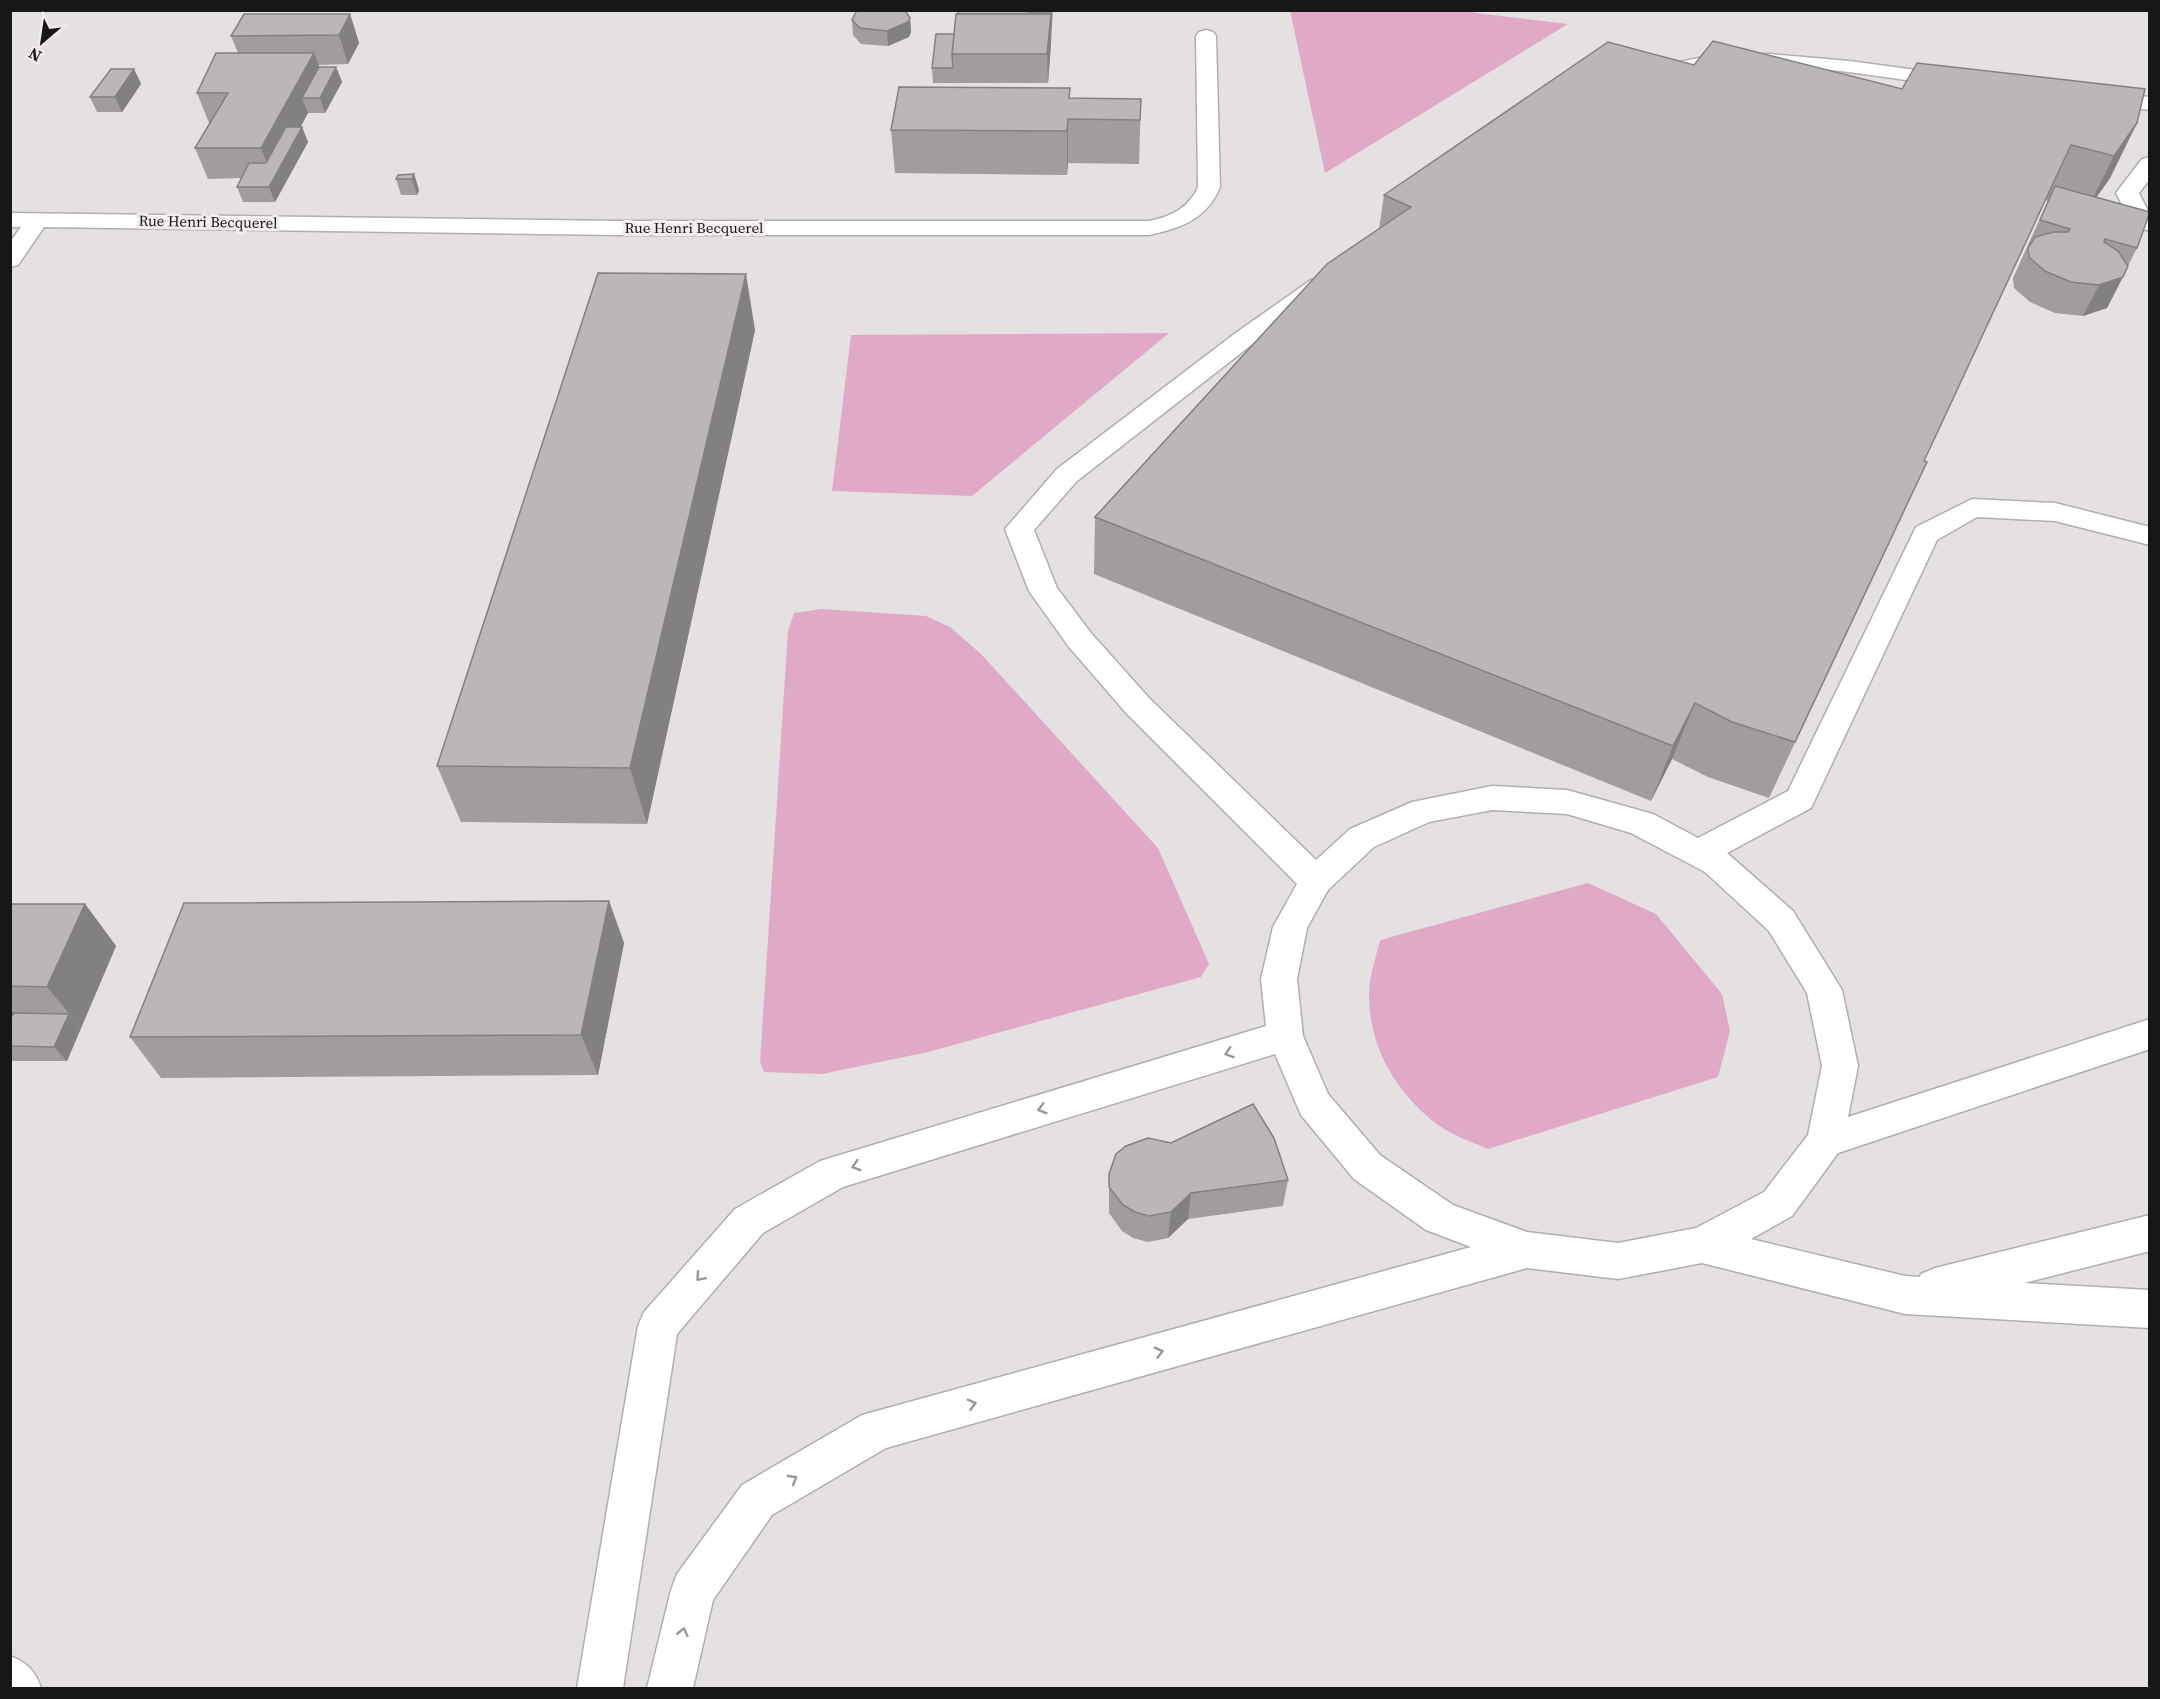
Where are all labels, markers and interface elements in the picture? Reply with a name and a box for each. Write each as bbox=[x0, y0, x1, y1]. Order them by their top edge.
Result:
north arrow bbox=[12, 12, 72, 72]
text: N bbox=[24, 43, 45, 68]
street label: Rue Henri Becquerel bbox=[138, 210, 278, 233]
street label: Rue Henri Becquerel bbox=[624, 217, 764, 238]
one-way arrow bbox=[1224, 1046, 1235, 1058]
one-way arrow bbox=[1037, 1102, 1048, 1114]
one-way arrow bbox=[851, 1159, 861, 1171]
one-way arrow bbox=[696, 1271, 707, 1281]
one-way arrow bbox=[1154, 1346, 1164, 1359]
one-way arrow bbox=[966, 1398, 976, 1411]
one-way arrow bbox=[787, 1475, 797, 1486]
one-way arrow bbox=[676, 1627, 689, 1637]

